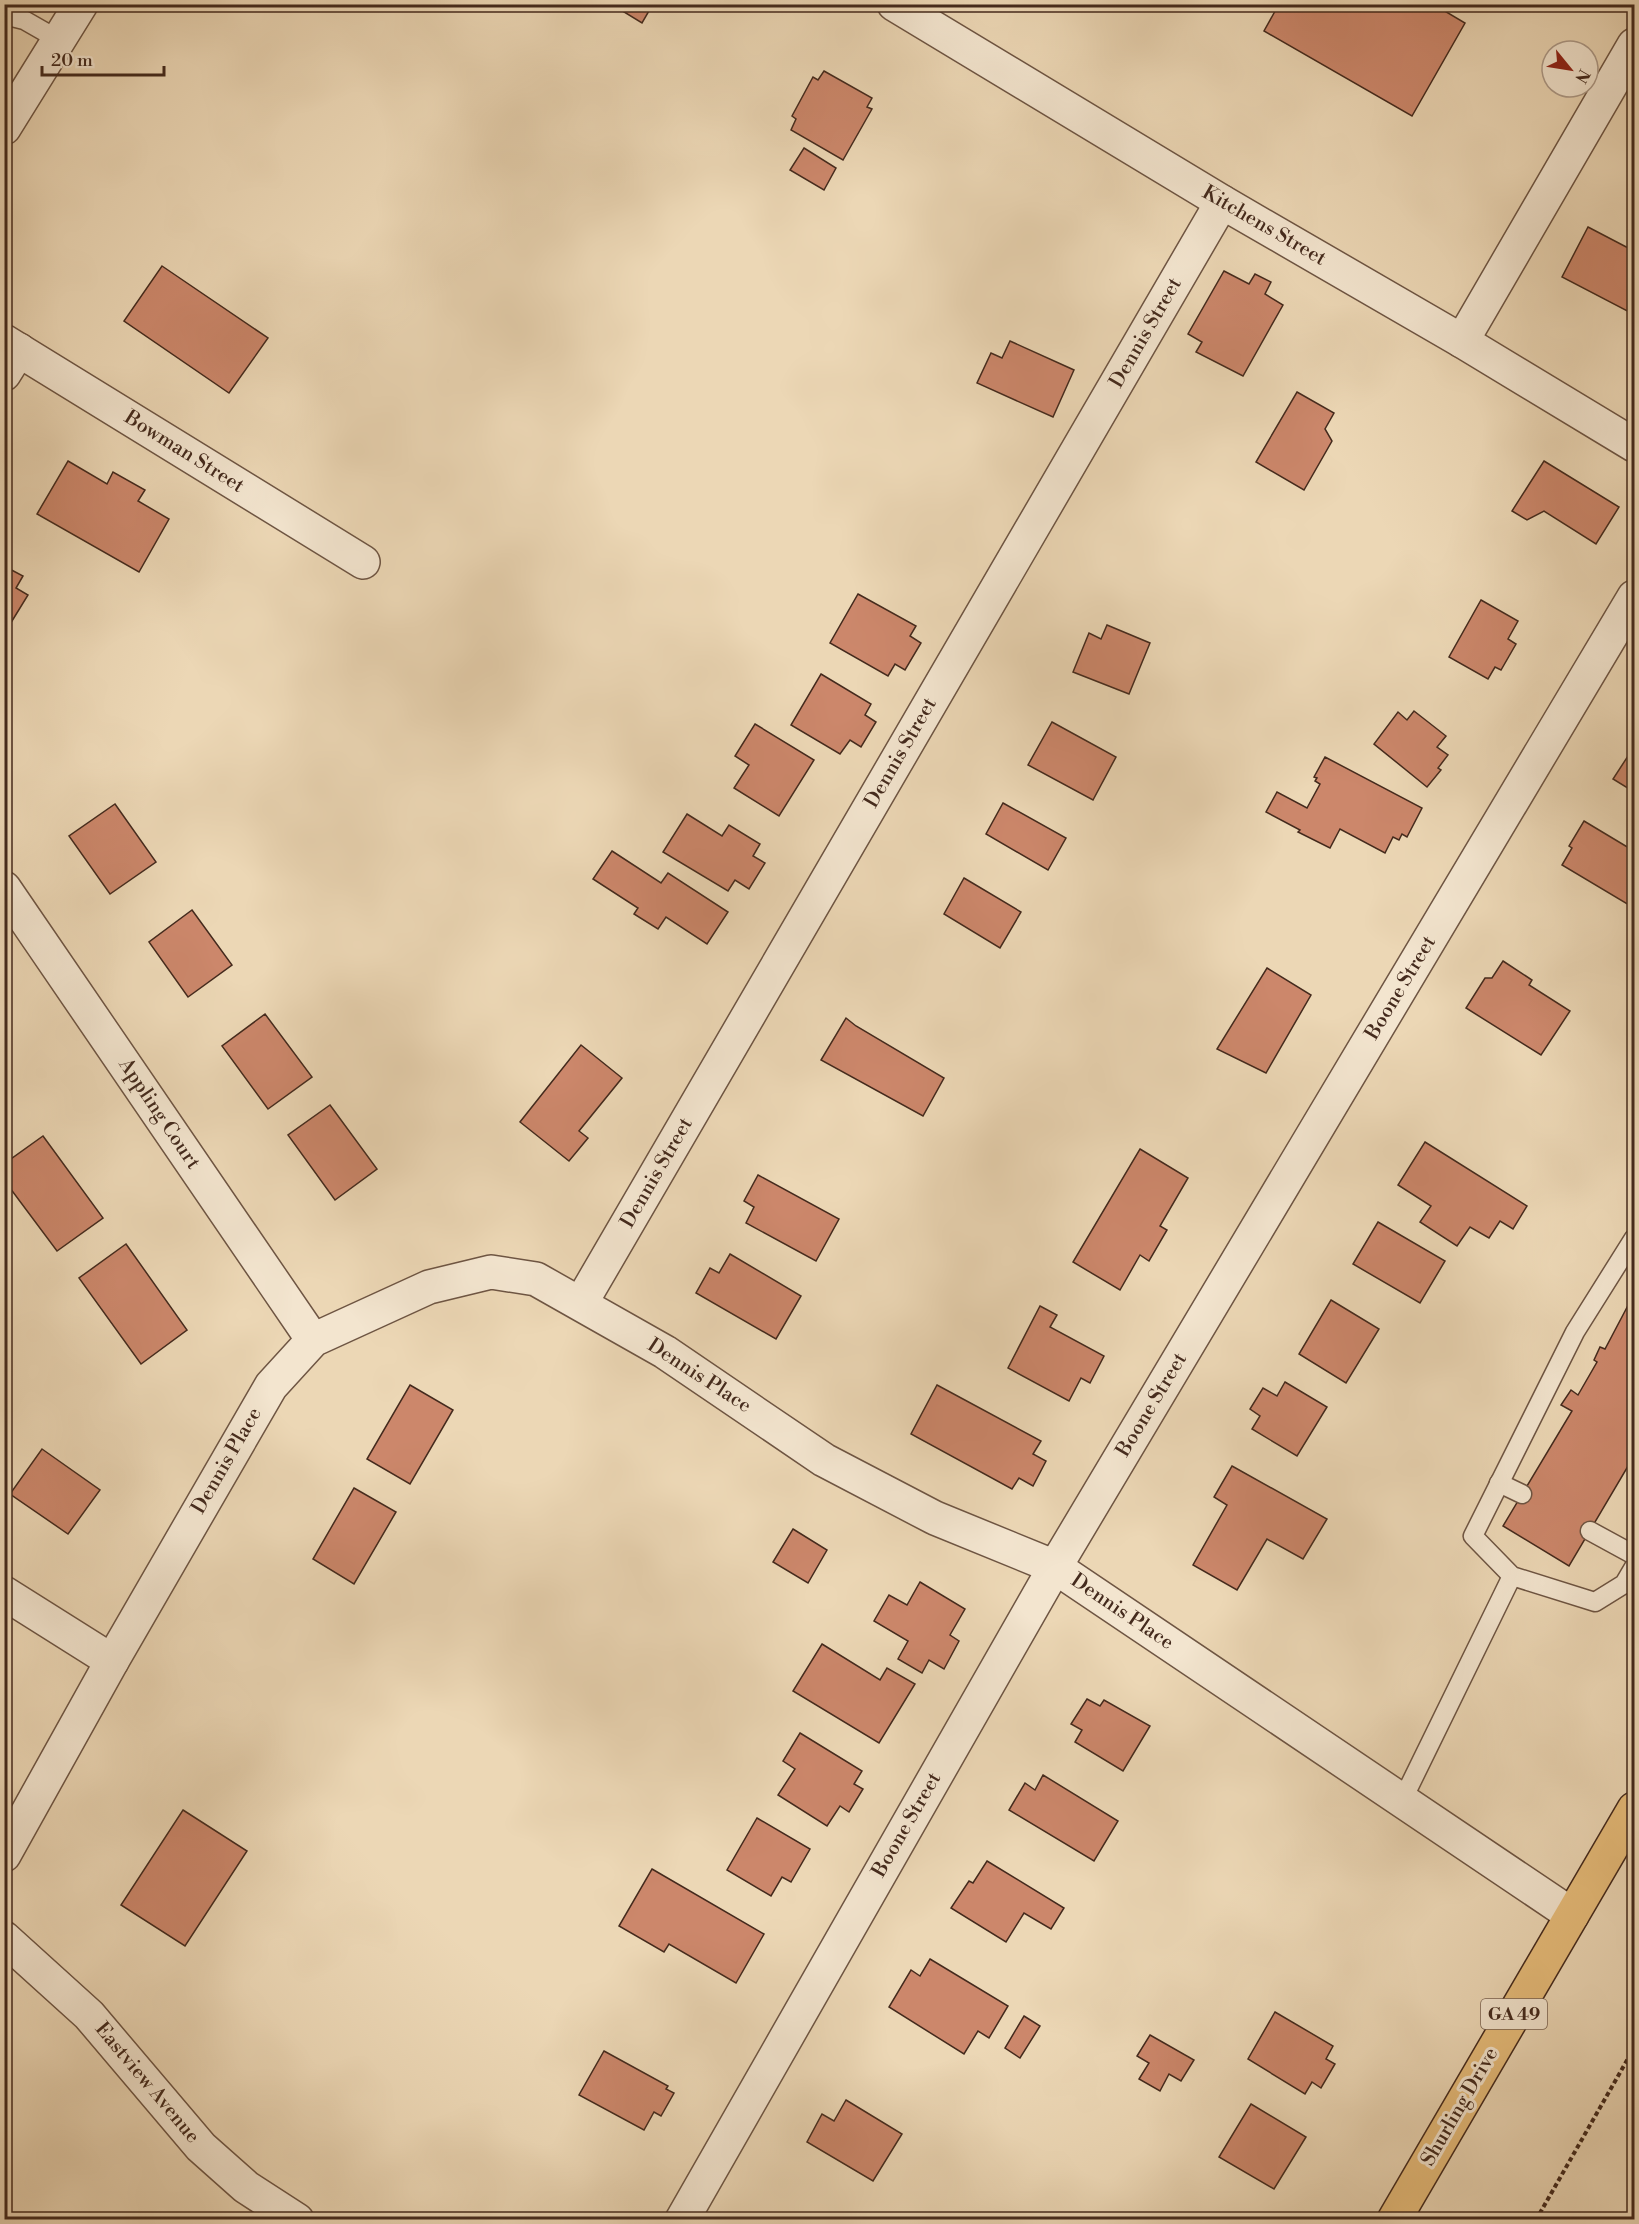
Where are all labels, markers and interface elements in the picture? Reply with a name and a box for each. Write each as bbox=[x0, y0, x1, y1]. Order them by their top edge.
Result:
scale bar bbox=[42, 39, 164, 77]
north arrow bbox=[1540, 39, 1600, 99]
text: 20 m bbox=[51, 49, 93, 72]
text: N bbox=[1570, 66, 1594, 87]
street label: Kitchens Street bbox=[1198, 180, 1330, 272]
street label: Dennis Street bbox=[1104, 273, 1188, 393]
street label: Bowman Street bbox=[119, 405, 249, 499]
street label: Dennis Street bbox=[859, 693, 943, 813]
street label: Boone Street bbox=[1360, 931, 1442, 1045]
street label: Appling Court bbox=[112, 1053, 205, 1174]
street label: Dennis Street bbox=[615, 1113, 699, 1233]
street label: Dennis Place bbox=[642, 1333, 756, 1419]
street label: Boone Street bbox=[1111, 1348, 1193, 1462]
street label: Dennis Place bbox=[186, 1403, 268, 1519]
street label: Dennis Place bbox=[1066, 1568, 1178, 1656]
street label: Boone Street bbox=[866, 1768, 947, 1883]
road number: GA 49 bbox=[1481, 1999, 1547, 2029]
street label: Eastview Avenue bbox=[89, 2017, 205, 2149]
street label: Shurling Drive bbox=[1416, 2043, 1504, 2171]

